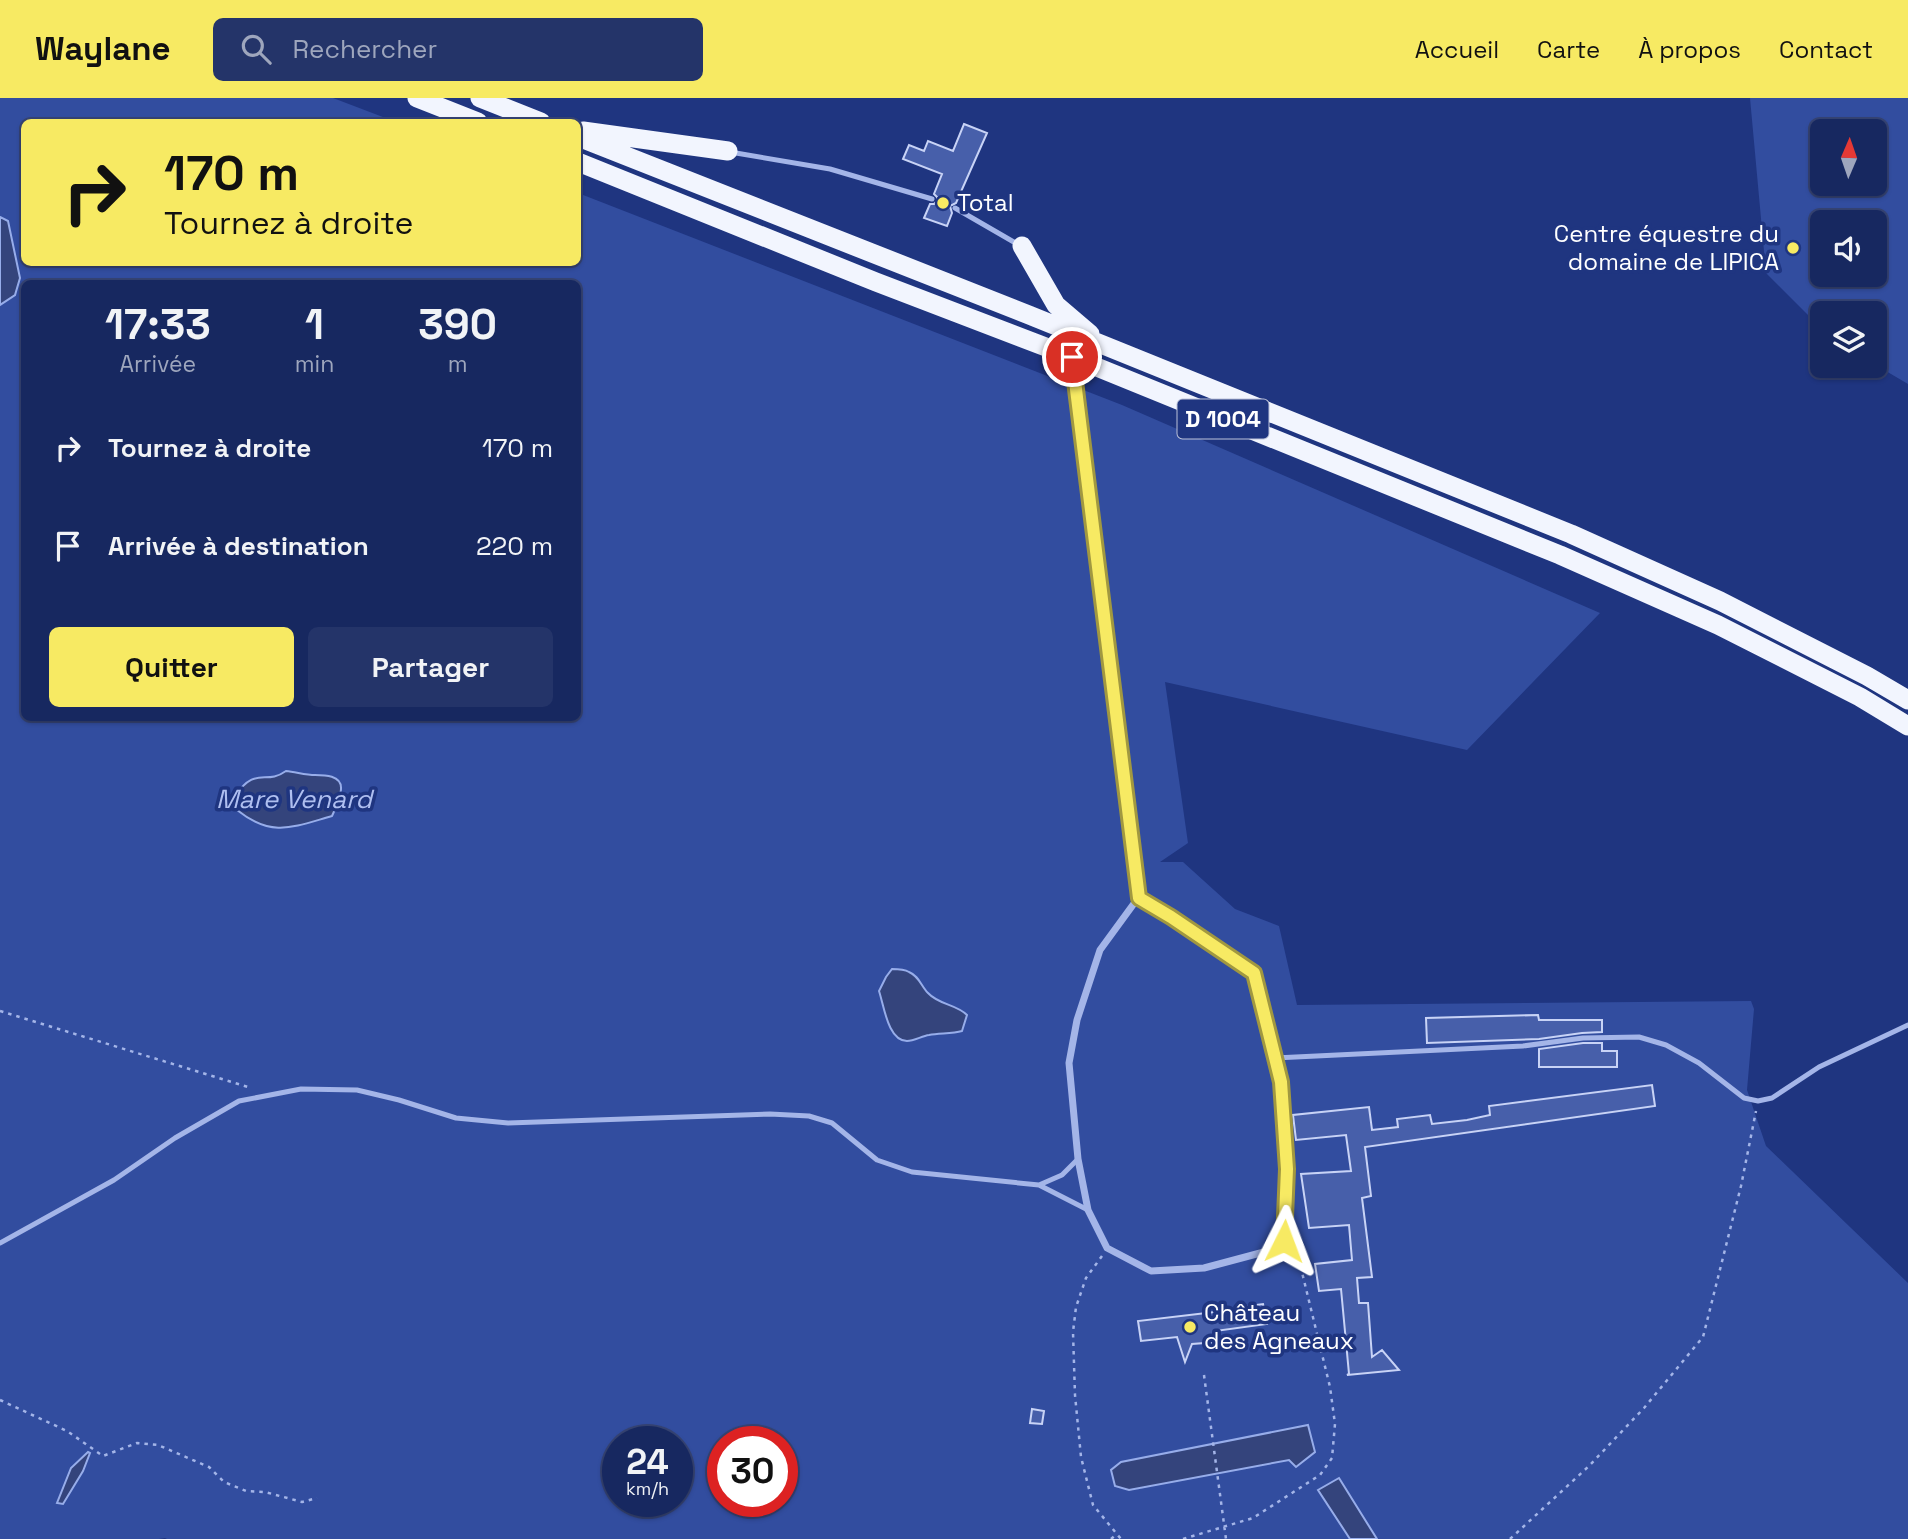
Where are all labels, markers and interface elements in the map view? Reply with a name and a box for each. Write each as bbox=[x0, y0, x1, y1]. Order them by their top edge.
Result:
search box bbox=[213, 18, 703, 81]
text: Waylane bbox=[35, 28, 171, 70]
icon: search bbox=[237, 30, 275, 68]
text: Rechercher bbox=[293, 32, 437, 66]
text: Accueil bbox=[1415, 34, 1499, 65]
text: Carte bbox=[1537, 34, 1600, 65]
text: À propos bbox=[1638, 34, 1741, 65]
text: Contact bbox=[1779, 34, 1873, 65]
north arrow bbox=[1810, 119, 1886, 196]
map controls bbox=[1810, 119, 1887, 378]
text: 170 m bbox=[164, 142, 299, 204]
icon: right bbox=[49, 147, 140, 238]
place label: Total bbox=[957, 187, 1014, 218]
marker: Total bbox=[935, 195, 951, 211]
text: Tournez à droite bbox=[164, 203, 413, 243]
button: sound bbox=[1810, 210, 1887, 287]
place label: Centre équestre du domaine de LIPICA bbox=[1554, 218, 1779, 277]
marker: Centre équestre du domaine de LIPICA bbox=[1785, 240, 1801, 256]
text: 17:33 bbox=[105, 298, 211, 351]
text: 1 bbox=[305, 298, 324, 351]
text: 390 bbox=[418, 298, 497, 351]
button: layers bbox=[1810, 301, 1887, 378]
pin bbox=[1042, 327, 1102, 387]
icon: arrive bbox=[1053, 338, 1091, 376]
text: Arrivée bbox=[120, 349, 196, 379]
text: min bbox=[295, 349, 334, 379]
text: m bbox=[448, 349, 468, 379]
road number: D 1004 bbox=[1178, 400, 1268, 438]
icon: right bbox=[49, 429, 87, 467]
text: Tournez à droite bbox=[108, 431, 311, 465]
text: 170 m bbox=[482, 431, 553, 465]
icon: arrive bbox=[49, 527, 87, 565]
text: Arrivée à destination bbox=[108, 529, 369, 563]
text: 220 m bbox=[476, 529, 553, 563]
button: Quitter bbox=[49, 627, 294, 707]
button: Partager bbox=[308, 627, 553, 707]
water label: Mare Venard bbox=[216, 782, 375, 816]
position arrow bbox=[1247, 1204, 1321, 1278]
place label: Château des Agneaux bbox=[1204, 1297, 1354, 1356]
marker: Château des Agneaux bbox=[1182, 1319, 1198, 1335]
speed limit sign: 30 bbox=[707, 1426, 798, 1517]
text: 24 bbox=[626, 1440, 669, 1484]
text: km/h bbox=[626, 1477, 669, 1500]

